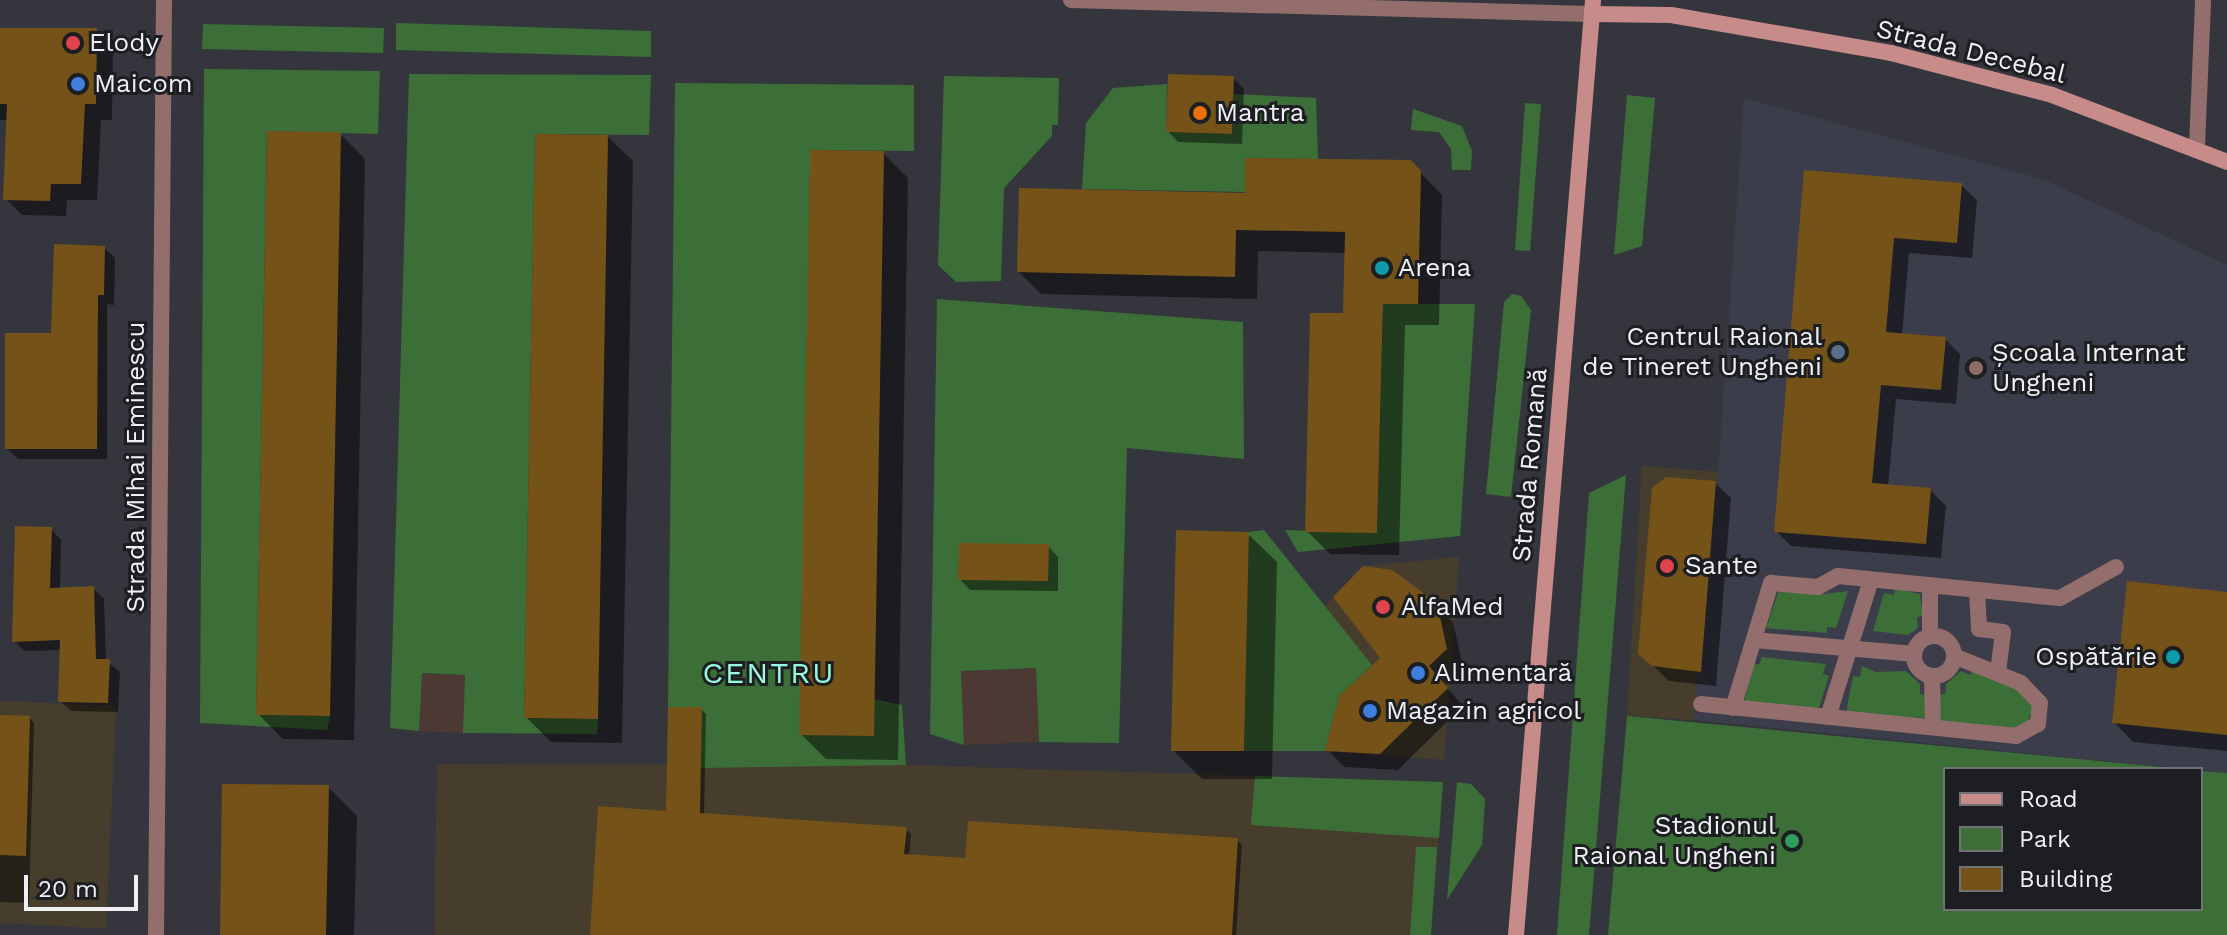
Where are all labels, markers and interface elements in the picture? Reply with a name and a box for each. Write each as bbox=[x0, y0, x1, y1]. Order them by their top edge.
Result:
street label: Strada Decebal bbox=[1873, 13, 2069, 91]
place label: Elody bbox=[89, 27, 159, 59]
marker: Elody bbox=[64, 34, 82, 52]
place label: Maicom bbox=[94, 68, 193, 100]
marker: Maicom bbox=[69, 75, 87, 93]
place label: Mantra bbox=[1216, 97, 1305, 129]
marker: Mantra bbox=[1191, 104, 1209, 122]
place label: Arena bbox=[1398, 252, 1471, 284]
marker: Arena bbox=[1373, 259, 1391, 277]
street label: Strada Mihai Eminescu bbox=[120, 321, 152, 613]
place label: Centrul Raional de Tineret Ungheni bbox=[1582, 321, 1822, 382]
place label: Școala Internat Ungheni bbox=[1992, 337, 2186, 398]
marker: Centrul Raional de Tineret Ungheni bbox=[1829, 343, 1847, 361]
marker: Școala Internat Ungheni bbox=[1967, 359, 1985, 377]
street label: Strada Romană bbox=[1506, 366, 1554, 564]
place label: Sante bbox=[1685, 550, 1758, 582]
marker: Sante bbox=[1656, 555, 1678, 577]
place label: AlfaMed bbox=[1401, 591, 1504, 623]
marker: AlfaMed bbox=[1372, 596, 1394, 618]
place label: Ospătărie bbox=[2035, 641, 2157, 673]
marker: Ospătărie bbox=[2164, 648, 2182, 666]
district label: CENTRU bbox=[702, 655, 836, 691]
place label: Alimentară bbox=[1434, 657, 1572, 689]
marker: Alimentară bbox=[1409, 664, 1427, 682]
place label: Magazin agricol bbox=[1386, 695, 1581, 727]
marker: Magazin agricol bbox=[1361, 702, 1379, 720]
legend bbox=[1943, 767, 2203, 911]
text: Road bbox=[2019, 785, 2078, 813]
place label: Stadionul Raional Ungheni bbox=[1572, 810, 1776, 872]
text: Park bbox=[2019, 825, 2071, 853]
marker: Stadionul Raional Ungheni bbox=[1783, 832, 1801, 850]
scale bar bbox=[28, 859, 142, 909]
text: Building bbox=[2019, 865, 2112, 893]
text: 20 m bbox=[38, 875, 98, 903]

